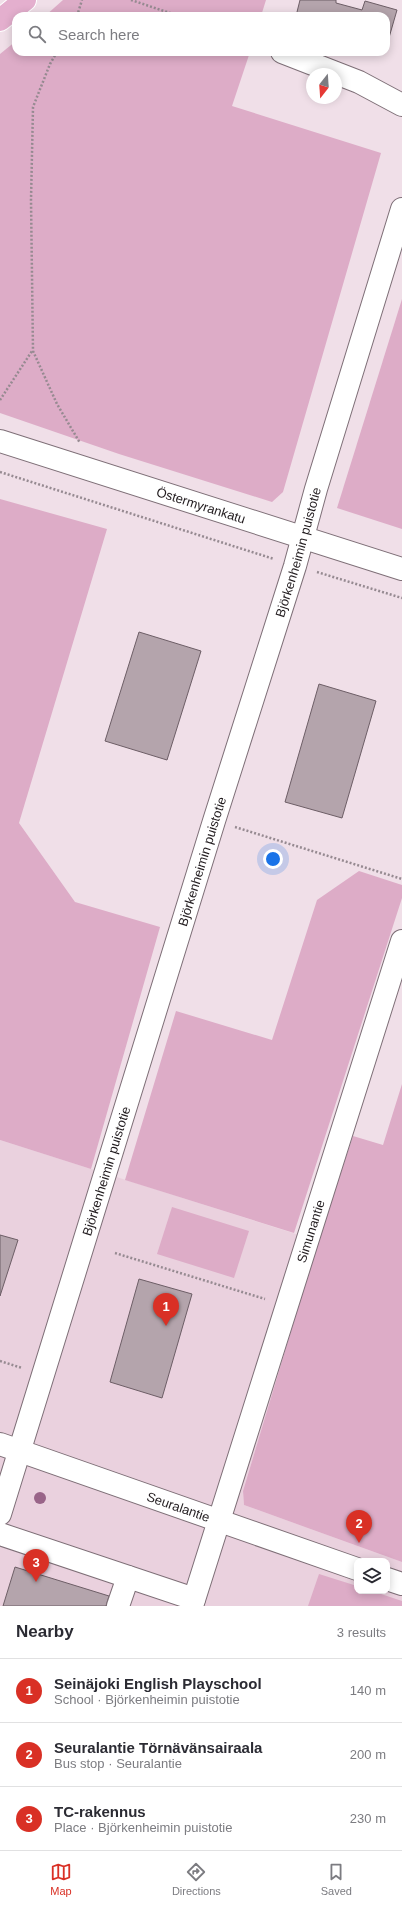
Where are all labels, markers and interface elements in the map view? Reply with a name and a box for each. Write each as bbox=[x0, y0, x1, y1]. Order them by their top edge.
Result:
search box bbox=[12, 12, 390, 56]
icon: search bbox=[26, 23, 48, 45]
text: Search here bbox=[58, 26, 140, 43]
north arrow bbox=[306, 68, 342, 104]
street label: Östermyrankatu bbox=[155, 484, 247, 527]
street label: Björkenheimin puistotie bbox=[272, 486, 324, 619]
street label: Björkenheimin puistotie bbox=[175, 795, 229, 928]
your location bbox=[263, 849, 283, 869]
street label: Björkenheimin puistotie bbox=[79, 1105, 133, 1238]
street label: Simunantie bbox=[294, 1198, 328, 1265]
pin: 1 bbox=[153, 1293, 179, 1326]
street label: Seuralantie bbox=[145, 1489, 212, 1525]
pin: 2 bbox=[346, 1510, 372, 1543]
pin: 3 bbox=[23, 1549, 49, 1582]
map controls bbox=[354, 1558, 390, 1594]
button: layers bbox=[354, 1558, 390, 1594]
text: Nearby bbox=[16, 1622, 74, 1641]
text: 3 results bbox=[337, 1625, 386, 1640]
text: Seinäjoki English Playschool bbox=[54, 1675, 262, 1692]
text: 1 bbox=[25, 1683, 33, 1698]
text: 140 m bbox=[350, 1683, 386, 1698]
text: School · Björkenheimin puistotie bbox=[54, 1692, 240, 1707]
text: Seuralantie Törnävänsairaala bbox=[54, 1739, 262, 1756]
text: 2 bbox=[25, 1747, 33, 1762]
text: 200 m bbox=[350, 1747, 386, 1762]
text: Bus stop · Seuralantie bbox=[54, 1756, 182, 1771]
text: TC-rakennus bbox=[54, 1803, 146, 1820]
text: 3 bbox=[25, 1811, 33, 1826]
text: 230 m bbox=[350, 1811, 386, 1826]
text: Place · Björkenheimin puistotie bbox=[54, 1820, 232, 1835]
tab: Map bbox=[50, 1861, 72, 1897]
tab: Directions bbox=[172, 1861, 221, 1897]
tab: Saved bbox=[321, 1861, 352, 1897]

